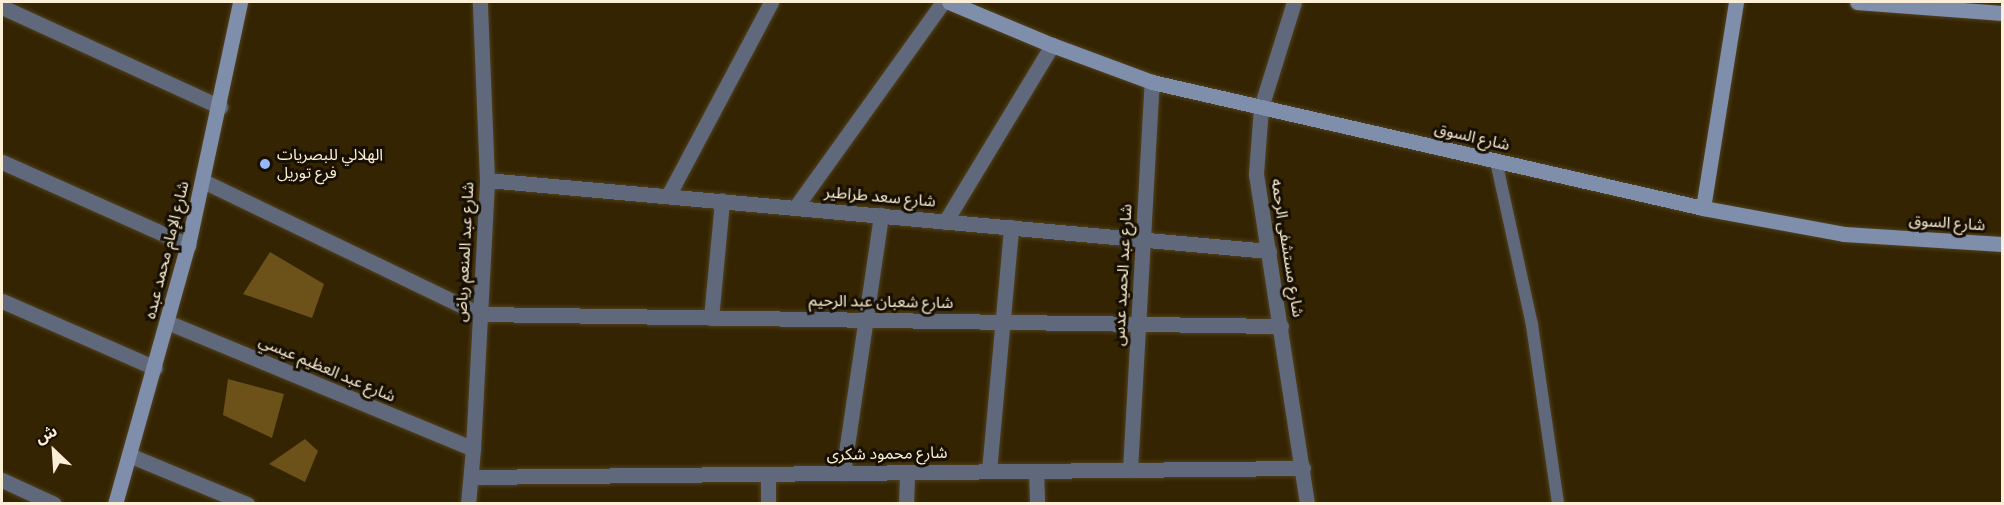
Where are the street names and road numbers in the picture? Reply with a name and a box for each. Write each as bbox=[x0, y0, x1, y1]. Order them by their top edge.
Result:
street label: شارع السوق bbox=[1433, 119, 1511, 155]
street label: شارع مستشفى الرحمه bbox=[1267, 177, 1307, 319]
street label: شارع الإمام محمد عبده bbox=[141, 179, 193, 321]
street label: شارع عبد المنعم رياض bbox=[452, 181, 478, 323]
street label: شارع سعد طراطير bbox=[823, 183, 937, 211]
street label: شارع عبد الحميد عدس bbox=[1110, 203, 1136, 347]
street label: شارع السوق bbox=[1908, 211, 1986, 235]
street label: شارع شعبان عبد الرحيم bbox=[809, 291, 953, 313]
street label: شارع عبد العظيم عيسي bbox=[256, 332, 398, 406]
street label: شارع محمود شكرى bbox=[826, 443, 948, 465]

